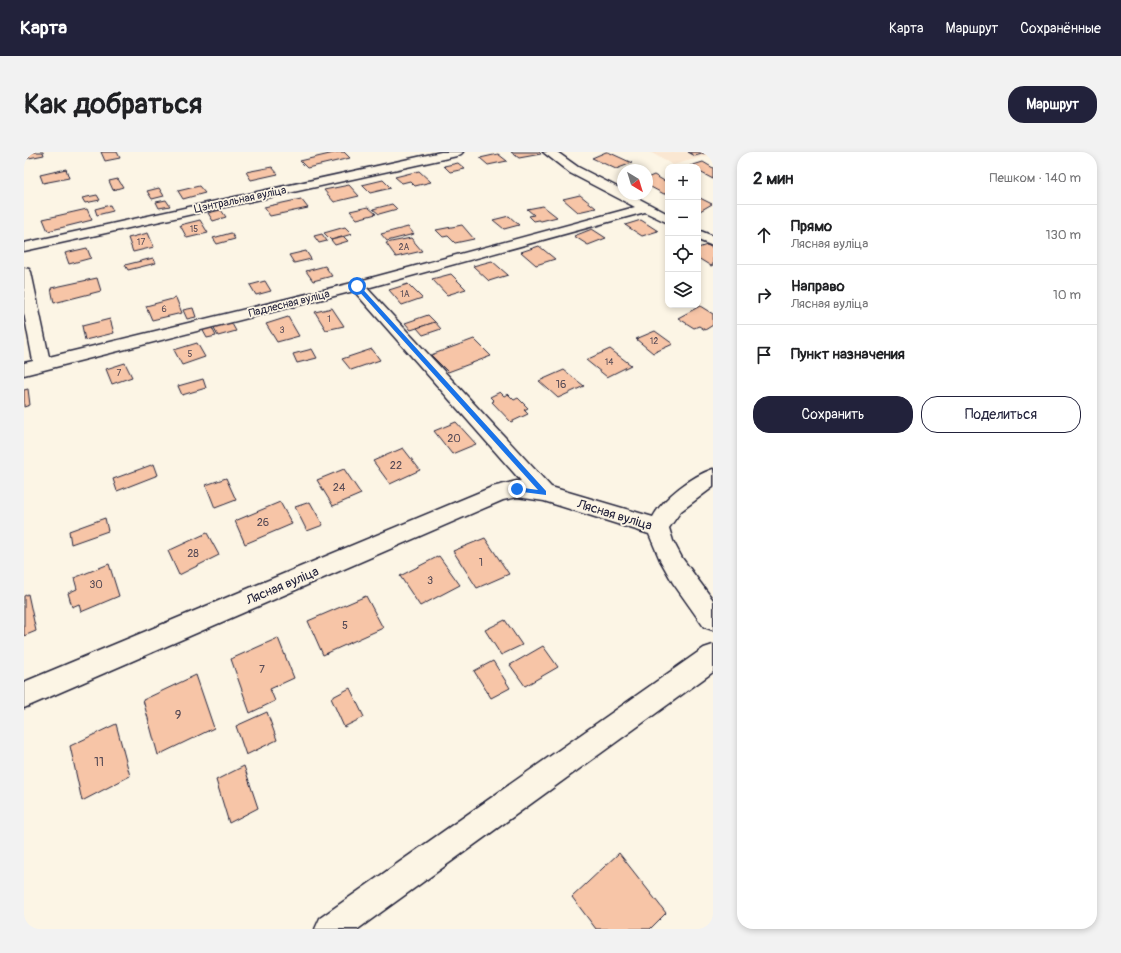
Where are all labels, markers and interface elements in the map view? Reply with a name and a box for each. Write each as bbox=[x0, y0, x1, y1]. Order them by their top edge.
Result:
text: Карта bbox=[20, 16, 67, 40]
text: Карта bbox=[889, 20, 924, 37]
text: Маршрут bbox=[946, 20, 998, 37]
text: Сохранённые bbox=[1020, 20, 1101, 37]
button: Маршрут bbox=[1008, 86, 1097, 123]
text: Как добраться bbox=[24, 87, 202, 122]
north arrow bbox=[617, 164, 653, 200]
map controls bbox=[665, 164, 701, 308]
button: + bbox=[665, 164, 701, 200]
text: 2 мин bbox=[753, 168, 793, 189]
text: Пешком · 140 m bbox=[990, 170, 1081, 186]
street label: Цэнтральная вуліца bbox=[193, 183, 287, 216]
button: − bbox=[665, 200, 701, 236]
text: Прямо bbox=[791, 217, 832, 236]
house number: 15 bbox=[190, 224, 198, 235]
icon: ahead bbox=[753, 224, 775, 246]
text: 130 m bbox=[1045, 227, 1081, 243]
button: locate bbox=[665, 236, 701, 272]
text: Лясная вуліца bbox=[791, 236, 868, 252]
house number: 17 bbox=[137, 237, 145, 248]
house number: 2А bbox=[399, 242, 410, 253]
button: layers bbox=[665, 272, 701, 308]
route start bbox=[348, 277, 366, 295]
text: Направо bbox=[791, 277, 845, 296]
icon: right bbox=[753, 284, 775, 306]
street label: Падлесная вуліца bbox=[247, 287, 331, 320]
text: 10 m bbox=[1053, 287, 1081, 303]
house number: 1А bbox=[400, 289, 410, 300]
text: Лясная вуліца bbox=[791, 296, 868, 312]
house number: 6 bbox=[161, 304, 167, 315]
house number: 1 bbox=[327, 314, 331, 325]
house number: 3 bbox=[279, 325, 285, 336]
house number: 12 bbox=[650, 336, 658, 347]
icon: arrive bbox=[753, 344, 775, 366]
text: Пункт назначения bbox=[791, 345, 905, 364]
house number: 5 bbox=[188, 349, 193, 360]
house number: 14 bbox=[605, 357, 614, 368]
house number: 7 bbox=[117, 368, 122, 379]
house number: 16 bbox=[556, 378, 566, 391]
button: Сохранить bbox=[753, 396, 913, 433]
button: Поделиться bbox=[921, 396, 1081, 433]
house number: 20 bbox=[447, 432, 461, 445]
house number: 22 bbox=[390, 459, 402, 472]
route end bbox=[508, 480, 526, 498]
house number: 24 bbox=[333, 481, 346, 494]
street label: Лясная вуліца bbox=[574, 496, 654, 534]
house number: 26 bbox=[257, 516, 269, 529]
house number: 28 bbox=[187, 547, 199, 560]
house number: 1 bbox=[479, 556, 483, 569]
street label: Лясная вуліца bbox=[243, 563, 321, 609]
house number: 3 bbox=[427, 574, 433, 587]
house number: 30 bbox=[89, 578, 103, 591]
house number: 5 bbox=[342, 619, 348, 632]
house number: 7 bbox=[259, 663, 265, 676]
house number: 9 bbox=[175, 707, 182, 723]
house number: 11 bbox=[94, 754, 104, 770]

